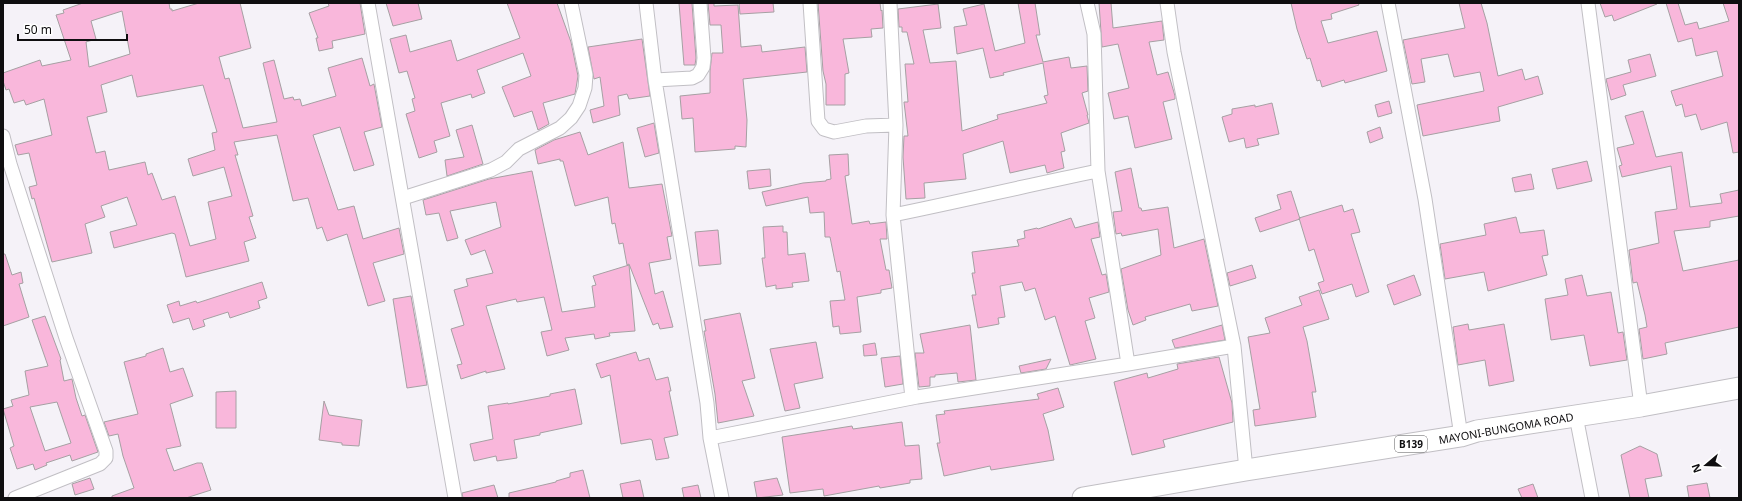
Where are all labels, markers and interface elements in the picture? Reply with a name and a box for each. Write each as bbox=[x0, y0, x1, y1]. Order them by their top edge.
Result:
scale bar bbox=[18, 16, 127, 42]
text: 50 m bbox=[24, 21, 52, 38]
street label: MAYONI-BUNGOMA ROAD bbox=[1437, 409, 1575, 447]
road number: B139 bbox=[1395, 436, 1427, 452]
north arrow bbox=[1686, 445, 1726, 485]
text: N bbox=[1688, 462, 1705, 475]

